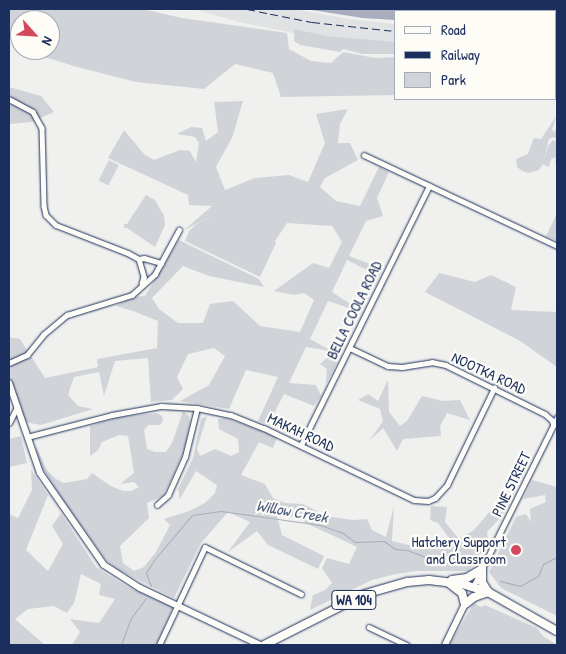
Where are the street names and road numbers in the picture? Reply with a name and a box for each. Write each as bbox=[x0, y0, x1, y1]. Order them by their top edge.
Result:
street label: BELLA COOLA ROAD bbox=[322, 258, 386, 362]
street label: NOOTKA ROAD bbox=[449, 348, 529, 398]
street label: MAKAH ROAD bbox=[265, 409, 337, 455]
street label: PINE STREET bbox=[488, 449, 534, 519]
road number: WA 104 bbox=[330, 588, 378, 612]

